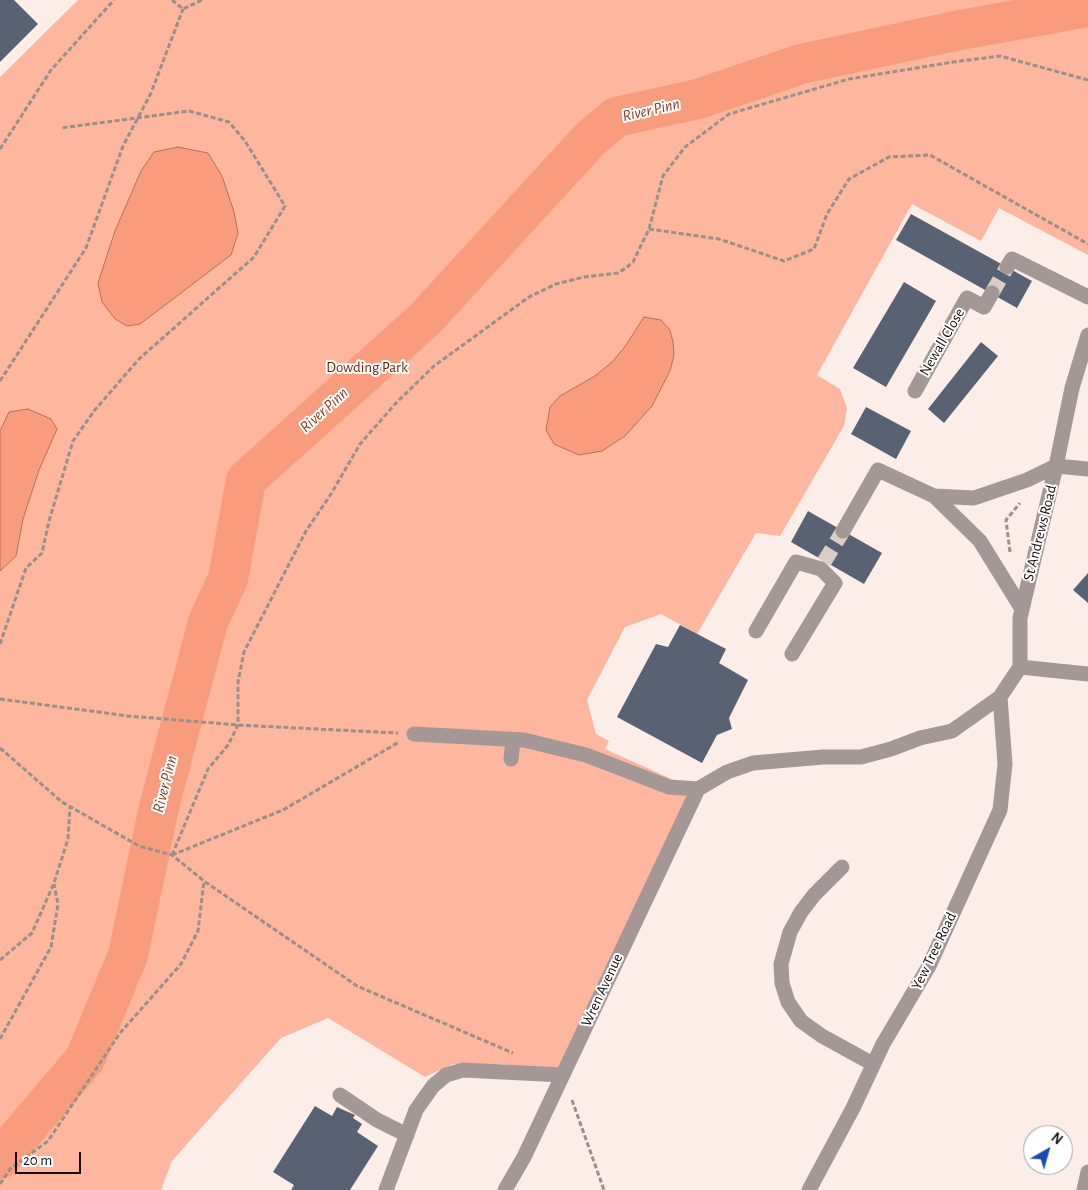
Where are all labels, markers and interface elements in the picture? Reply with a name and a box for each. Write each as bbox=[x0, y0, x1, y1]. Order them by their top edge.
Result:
water label: River Pinn bbox=[620, 94, 682, 126]
street label: Newall Close bbox=[915, 305, 969, 379]
park label: Dowding Park bbox=[326, 358, 408, 376]
water label: River Pinn bbox=[296, 383, 352, 437]
street label: St Andrews Road bbox=[1019, 483, 1061, 583]
water label: River Pinn bbox=[149, 753, 181, 815]
street label: Yew Tree Road bbox=[908, 909, 960, 993]
street label: Wren Avenue bbox=[577, 951, 627, 1029]
north arrow bbox=[1023, 1125, 1073, 1175]
text: N bbox=[1048, 1130, 1065, 1147]
scale bar bbox=[18, 1142, 84, 1174]
text: 20 m bbox=[23, 1153, 52, 1168]

